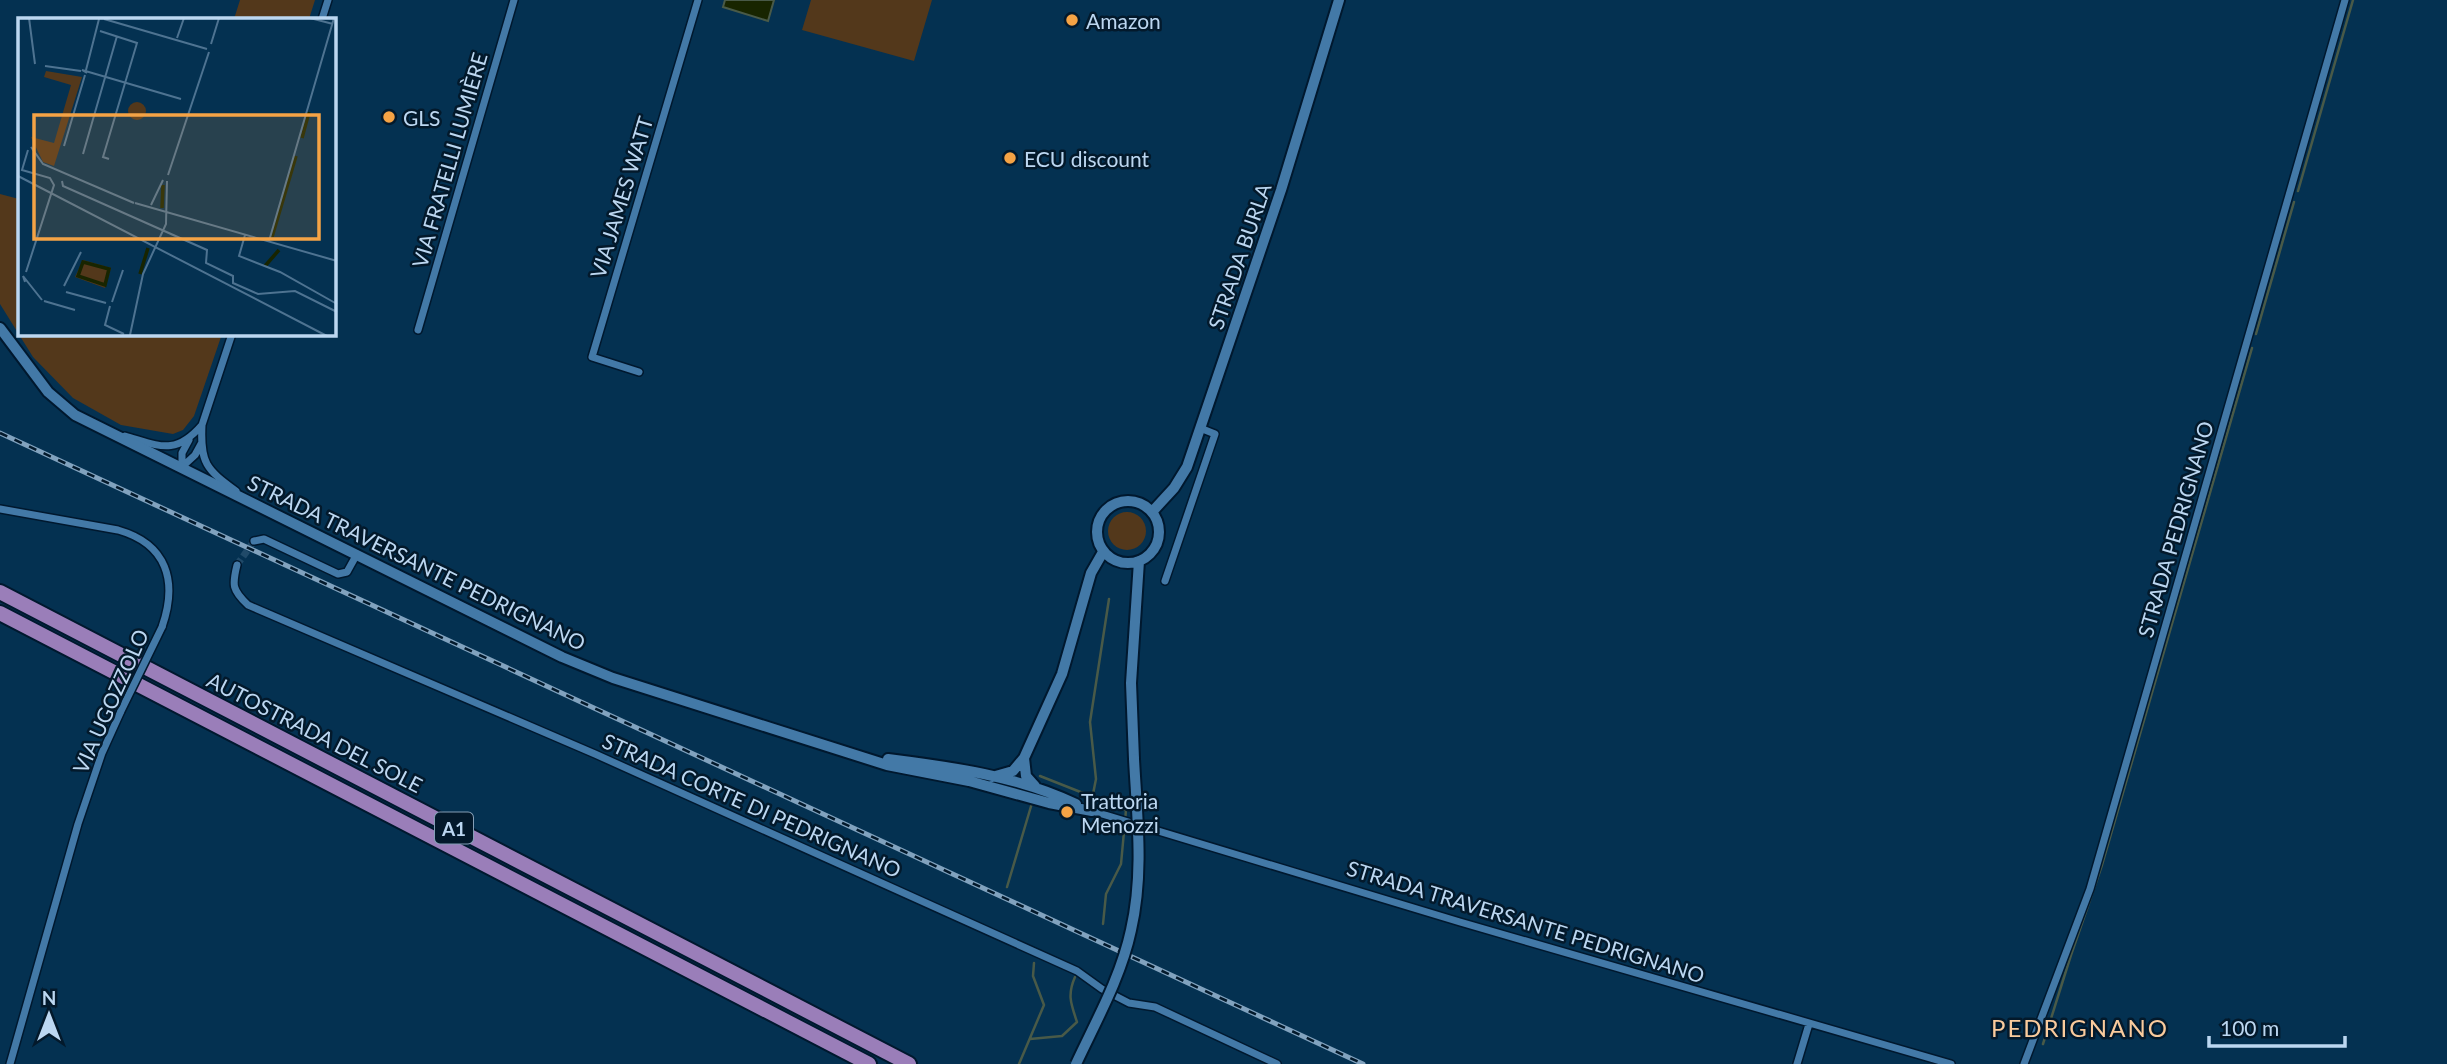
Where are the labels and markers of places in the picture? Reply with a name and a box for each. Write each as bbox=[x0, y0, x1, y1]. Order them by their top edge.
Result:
place label: Amazon bbox=[1086, 8, 1161, 33]
marker: Amazon bbox=[1064, 12, 1080, 28]
place label: GLS bbox=[403, 105, 441, 130]
marker: GLS bbox=[381, 109, 397, 125]
place label: ECU discount bbox=[1024, 146, 1150, 171]
marker: ECU discount bbox=[1002, 150, 1018, 166]
place label: Trattoria Menozzi bbox=[1081, 788, 1159, 837]
marker: Trattoria Menozzi bbox=[1059, 804, 1075, 820]

